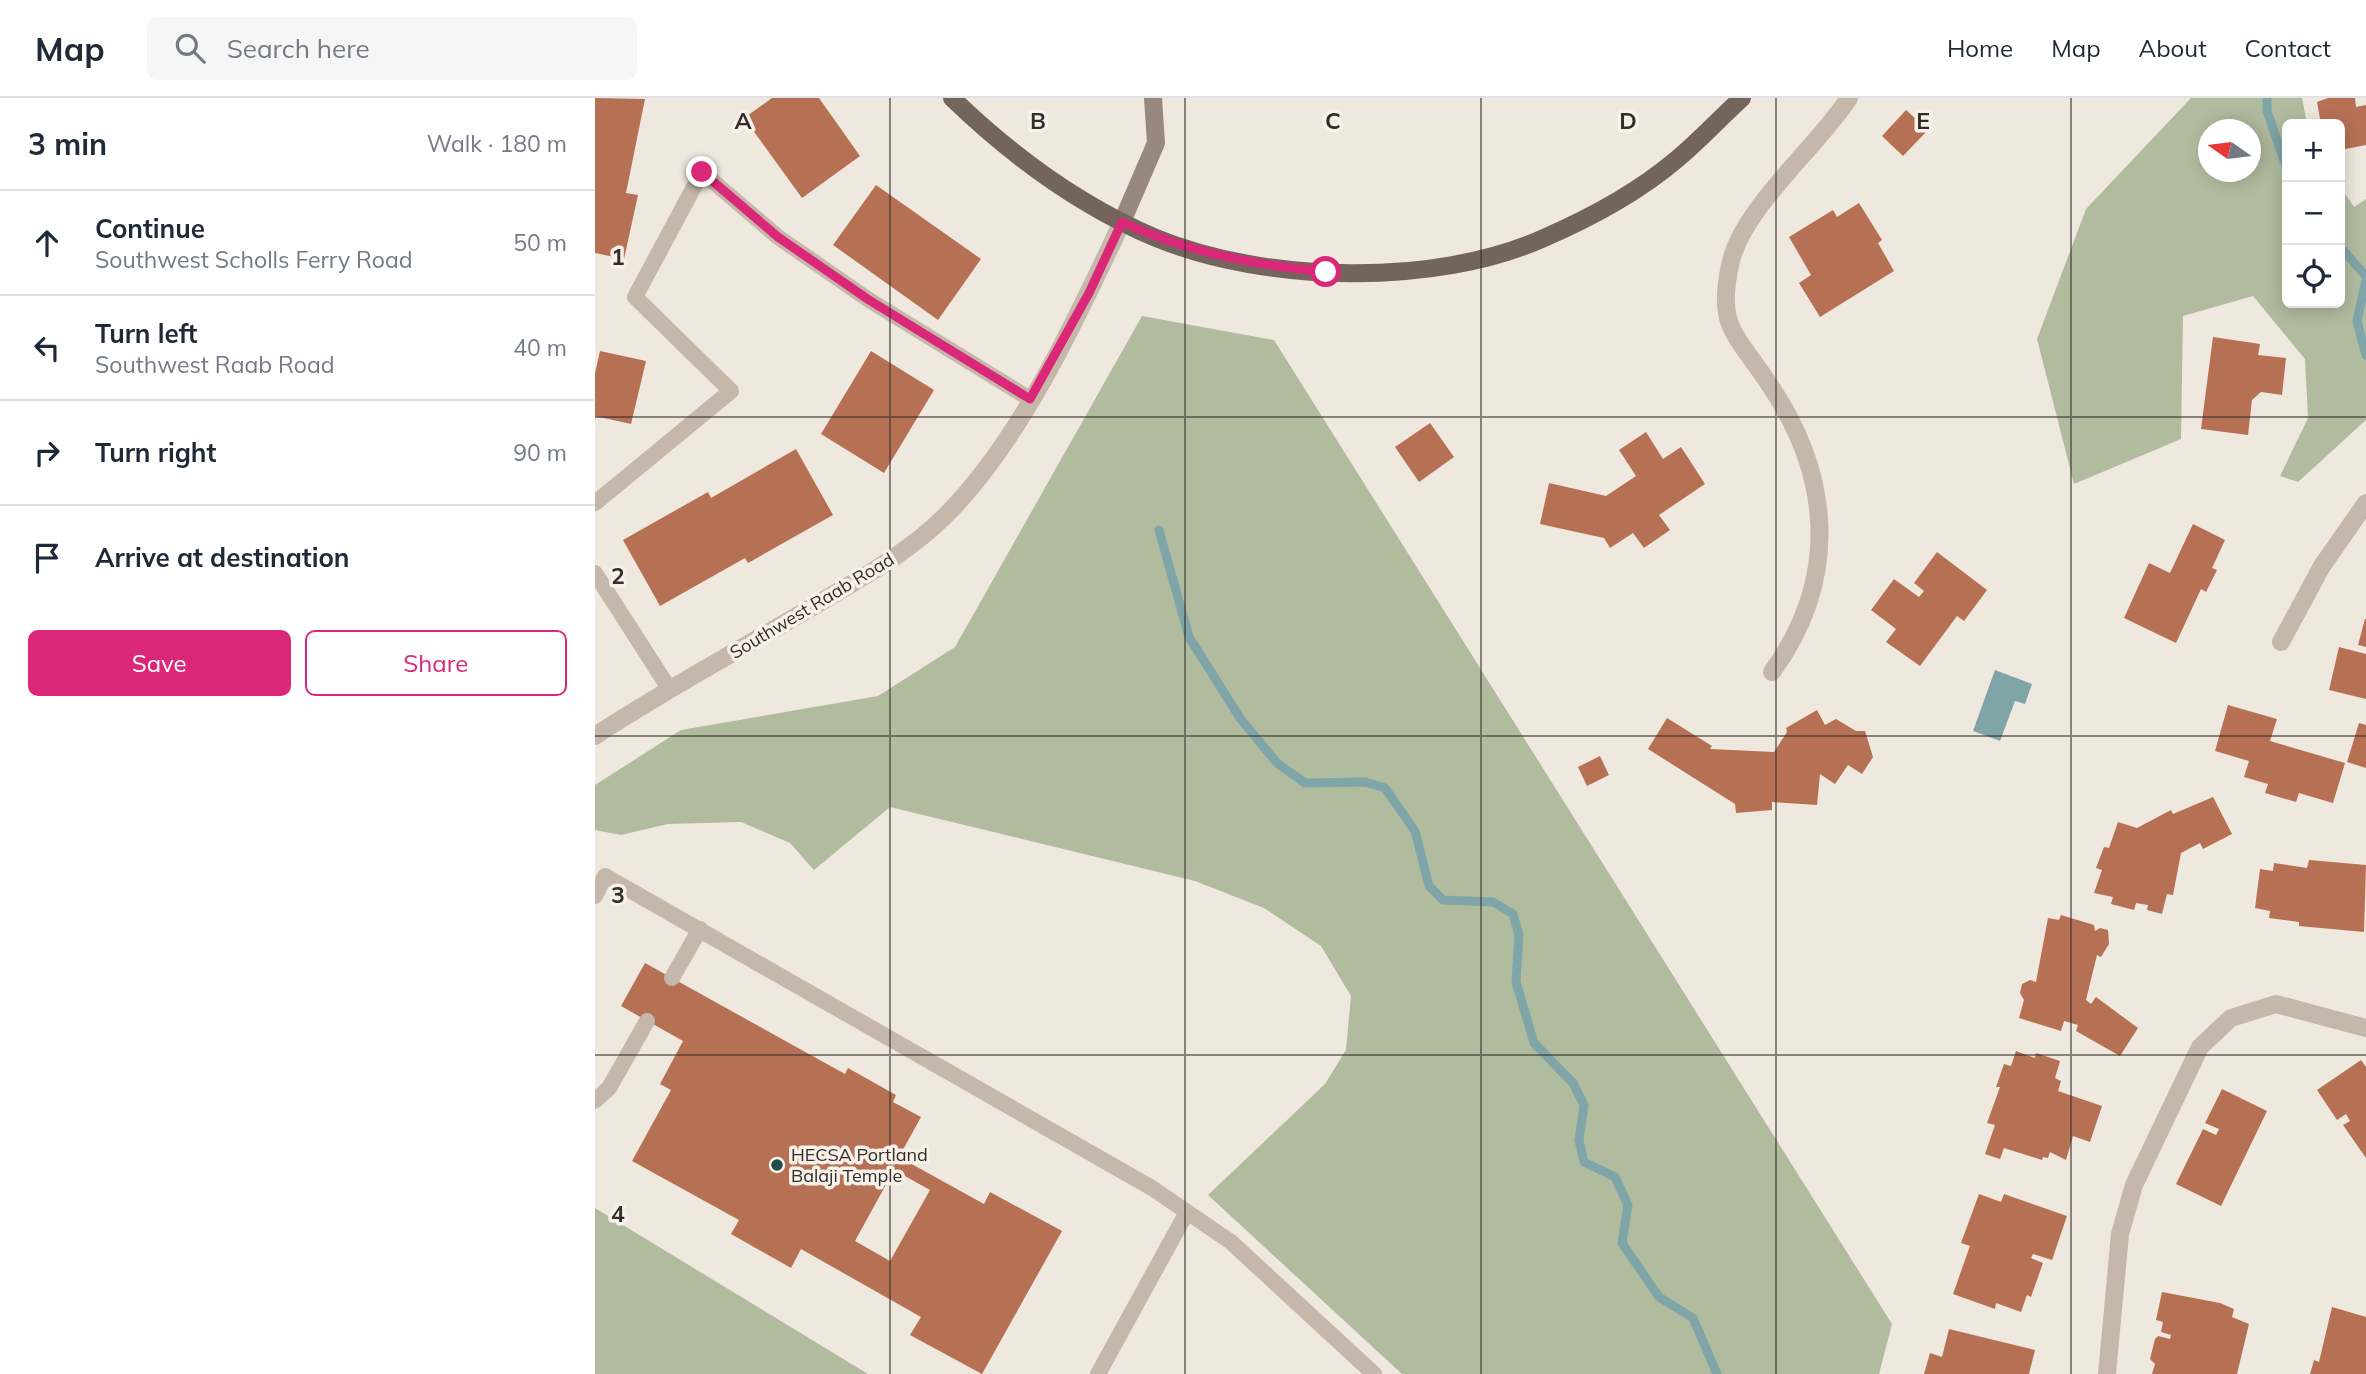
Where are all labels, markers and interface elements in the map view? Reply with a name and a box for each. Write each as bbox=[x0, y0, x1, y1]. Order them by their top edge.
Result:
search box bbox=[147, 17, 637, 80]
text: Map bbox=[35, 28, 105, 69]
icon: search bbox=[171, 29, 209, 67]
text: Search here bbox=[227, 32, 370, 65]
text: Home bbox=[1947, 33, 2013, 63]
text: Map bbox=[2051, 33, 2101, 63]
text: About bbox=[2139, 33, 2207, 63]
text: Contact bbox=[2245, 33, 2331, 63]
text: A bbox=[734, 106, 752, 135]
text: B bbox=[1030, 106, 1046, 135]
text: C bbox=[1325, 106, 1341, 135]
text: D bbox=[1619, 106, 1637, 135]
text: E bbox=[1916, 106, 1930, 135]
north arrow bbox=[2198, 119, 2261, 182]
map controls bbox=[2282, 119, 2345, 308]
button: + bbox=[2282, 119, 2345, 182]
text: 3 min bbox=[28, 125, 107, 163]
text: Walk · 180 m bbox=[427, 129, 567, 158]
route end bbox=[686, 156, 717, 187]
button: − bbox=[2282, 182, 2345, 245]
text: Continue bbox=[95, 212, 205, 245]
icon: ahead bbox=[28, 224, 66, 262]
text: 50 m bbox=[513, 228, 567, 257]
text: 1 bbox=[611, 242, 625, 271]
text: Southwest Scholls Ferry Road bbox=[95, 245, 413, 274]
button: locate bbox=[2282, 245, 2345, 308]
route start bbox=[1310, 256, 1341, 287]
text: Turn left bbox=[95, 317, 197, 350]
icon: left bbox=[28, 329, 66, 367]
text: 40 m bbox=[513, 333, 567, 362]
text: Southwest Raab Road bbox=[95, 350, 335, 379]
icon: right bbox=[28, 434, 66, 472]
text: Turn right bbox=[95, 436, 216, 469]
text: 90 m bbox=[513, 438, 567, 467]
icon: arrive bbox=[28, 539, 66, 577]
text: Arrive at destination bbox=[95, 541, 350, 574]
street label: Southwest Raab Road bbox=[725, 547, 898, 664]
text: 2 bbox=[611, 561, 625, 590]
button: Save bbox=[28, 630, 291, 696]
button: Share bbox=[305, 630, 567, 696]
text: 3 bbox=[611, 880, 625, 909]
place label: HECSA Portland Balaji Temple bbox=[791, 1143, 928, 1187]
marker: HECSA Portland Balaji Temple bbox=[769, 1157, 785, 1173]
text: 4 bbox=[611, 1199, 625, 1228]

